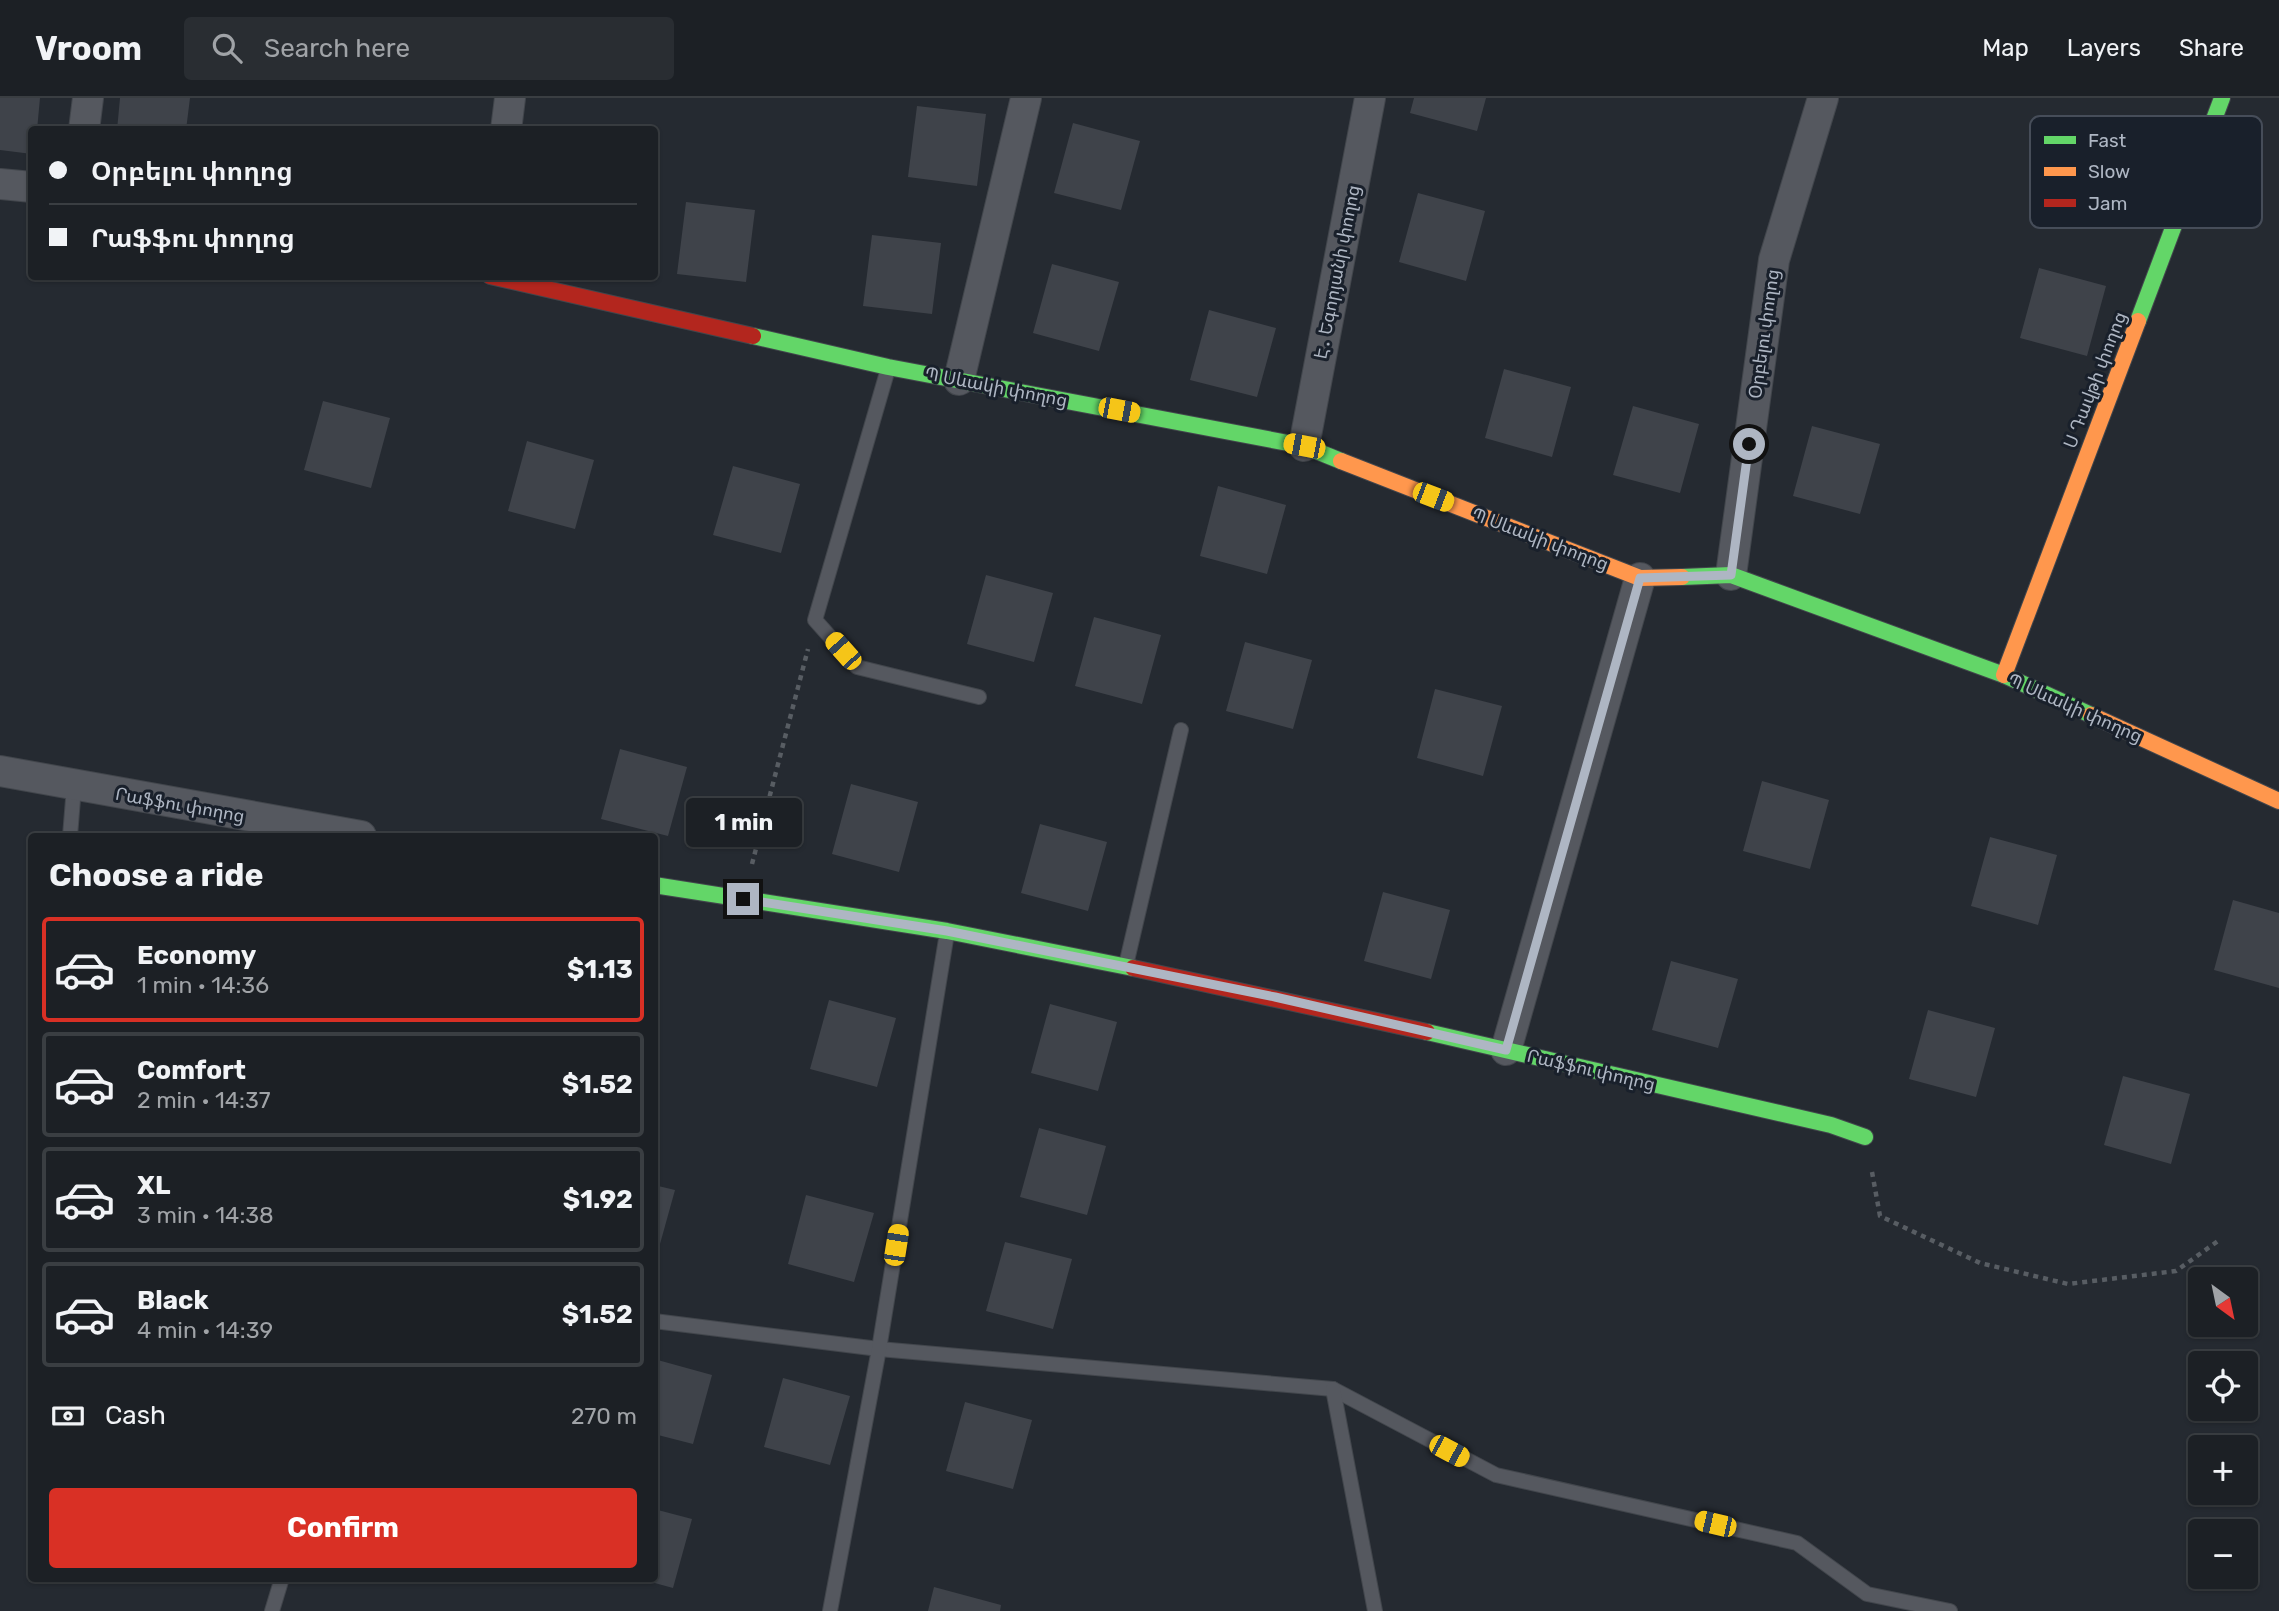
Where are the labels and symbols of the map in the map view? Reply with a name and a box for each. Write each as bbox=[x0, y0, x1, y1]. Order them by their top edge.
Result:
legend bbox=[2030, 116, 2262, 228]
text: Fast bbox=[2088, 129, 2127, 152]
text: Slow bbox=[2088, 160, 2130, 183]
street label: Է․ Եգորյանի փողոց bbox=[1309, 183, 1365, 361]
text: Jam bbox=[2088, 192, 2127, 215]
street label: Օրբելու փողոց bbox=[1744, 268, 1784, 400]
street label: Ս Դավթի փողոց bbox=[2059, 309, 2131, 451]
street label: Պ Սևակի փողոց bbox=[923, 362, 1069, 412]
car bbox=[1097, 396, 1142, 424]
route start bbox=[1733, 428, 1765, 460]
car bbox=[1282, 432, 1327, 460]
car bbox=[1410, 480, 1457, 514]
street label: Պ Սևակի փողոց bbox=[1468, 503, 1612, 575]
car bbox=[822, 628, 865, 674]
street label: Պ Սևակի փողոց bbox=[2004, 668, 2146, 748]
street label: Րաֆֆու փողոց bbox=[114, 783, 246, 827]
callout: 1 min bbox=[685, 798, 801, 846]
route end bbox=[727, 883, 759, 915]
street label: Րաֆֆու փողոց bbox=[1525, 1045, 1657, 1095]
car bbox=[883, 1223, 910, 1267]
north arrow bbox=[2188, 1267, 2258, 1337]
car bbox=[1426, 1432, 1473, 1470]
car bbox=[1693, 1509, 1738, 1539]

